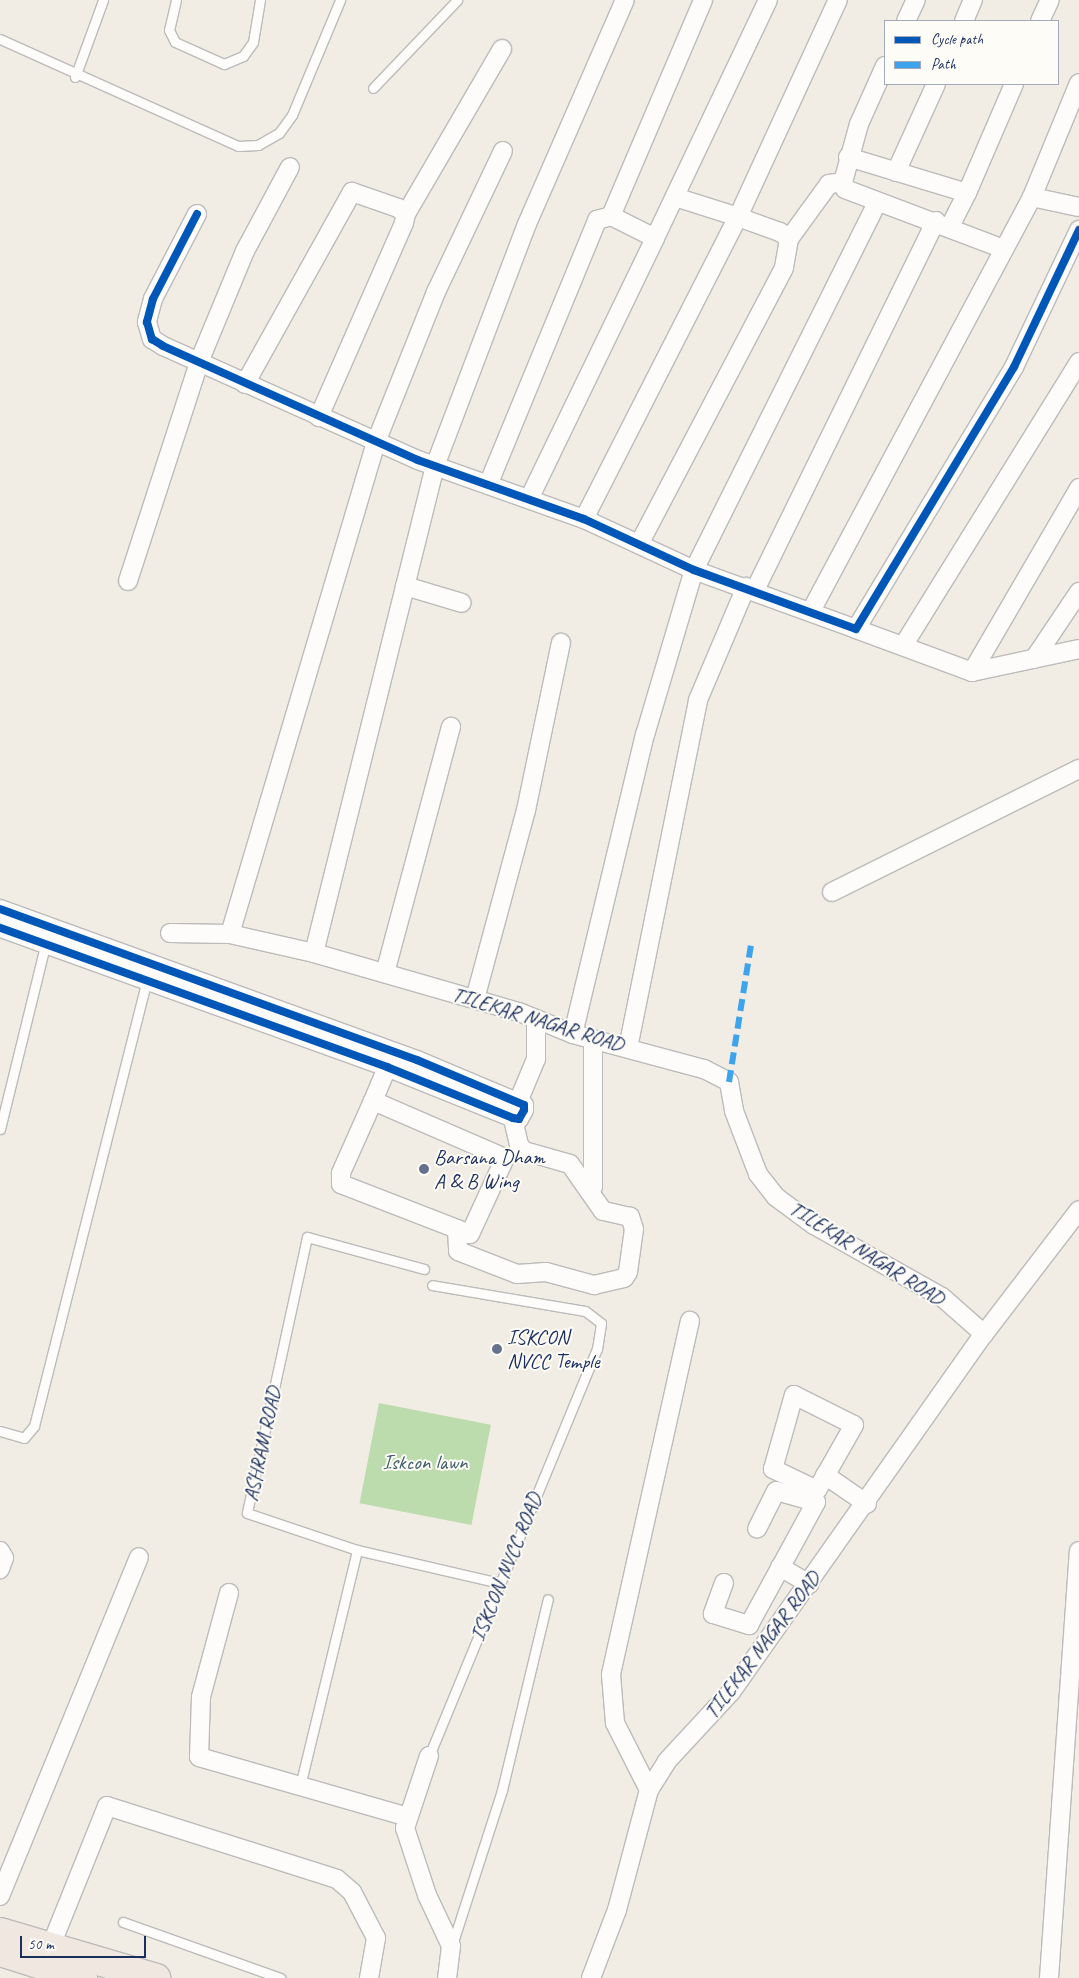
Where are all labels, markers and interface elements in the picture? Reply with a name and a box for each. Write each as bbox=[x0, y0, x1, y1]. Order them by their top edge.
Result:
legend bbox=[884, 20, 1059, 85]
text: Cycle path bbox=[931, 30, 983, 49]
text: Path bbox=[931, 55, 956, 74]
street label: TILEKAR NAGAR ROAD bbox=[449, 981, 627, 1057]
place label: Barsana Dham A & B Wing bbox=[434, 1144, 545, 1194]
marker: Barsana Dham A & B Wing bbox=[418, 1163, 430, 1175]
street label: TILEKAR NAGAR ROAD bbox=[785, 1195, 949, 1311]
place label: ISKCON NVCC Temple bbox=[507, 1324, 599, 1374]
marker: ISKCON NVCC Temple bbox=[491, 1343, 503, 1355]
street label: ASHRAM ROAD bbox=[238, 1384, 286, 1504]
park label: Iskcon lawn bbox=[382, 1449, 468, 1475]
street label: ISKCON NVCC ROAD bbox=[465, 1489, 547, 1645]
street label: TILEKAR NAGAR ROAD bbox=[698, 1566, 826, 1724]
scale bar bbox=[22, 1926, 149, 1958]
text: 50 m bbox=[28, 1935, 54, 1954]

